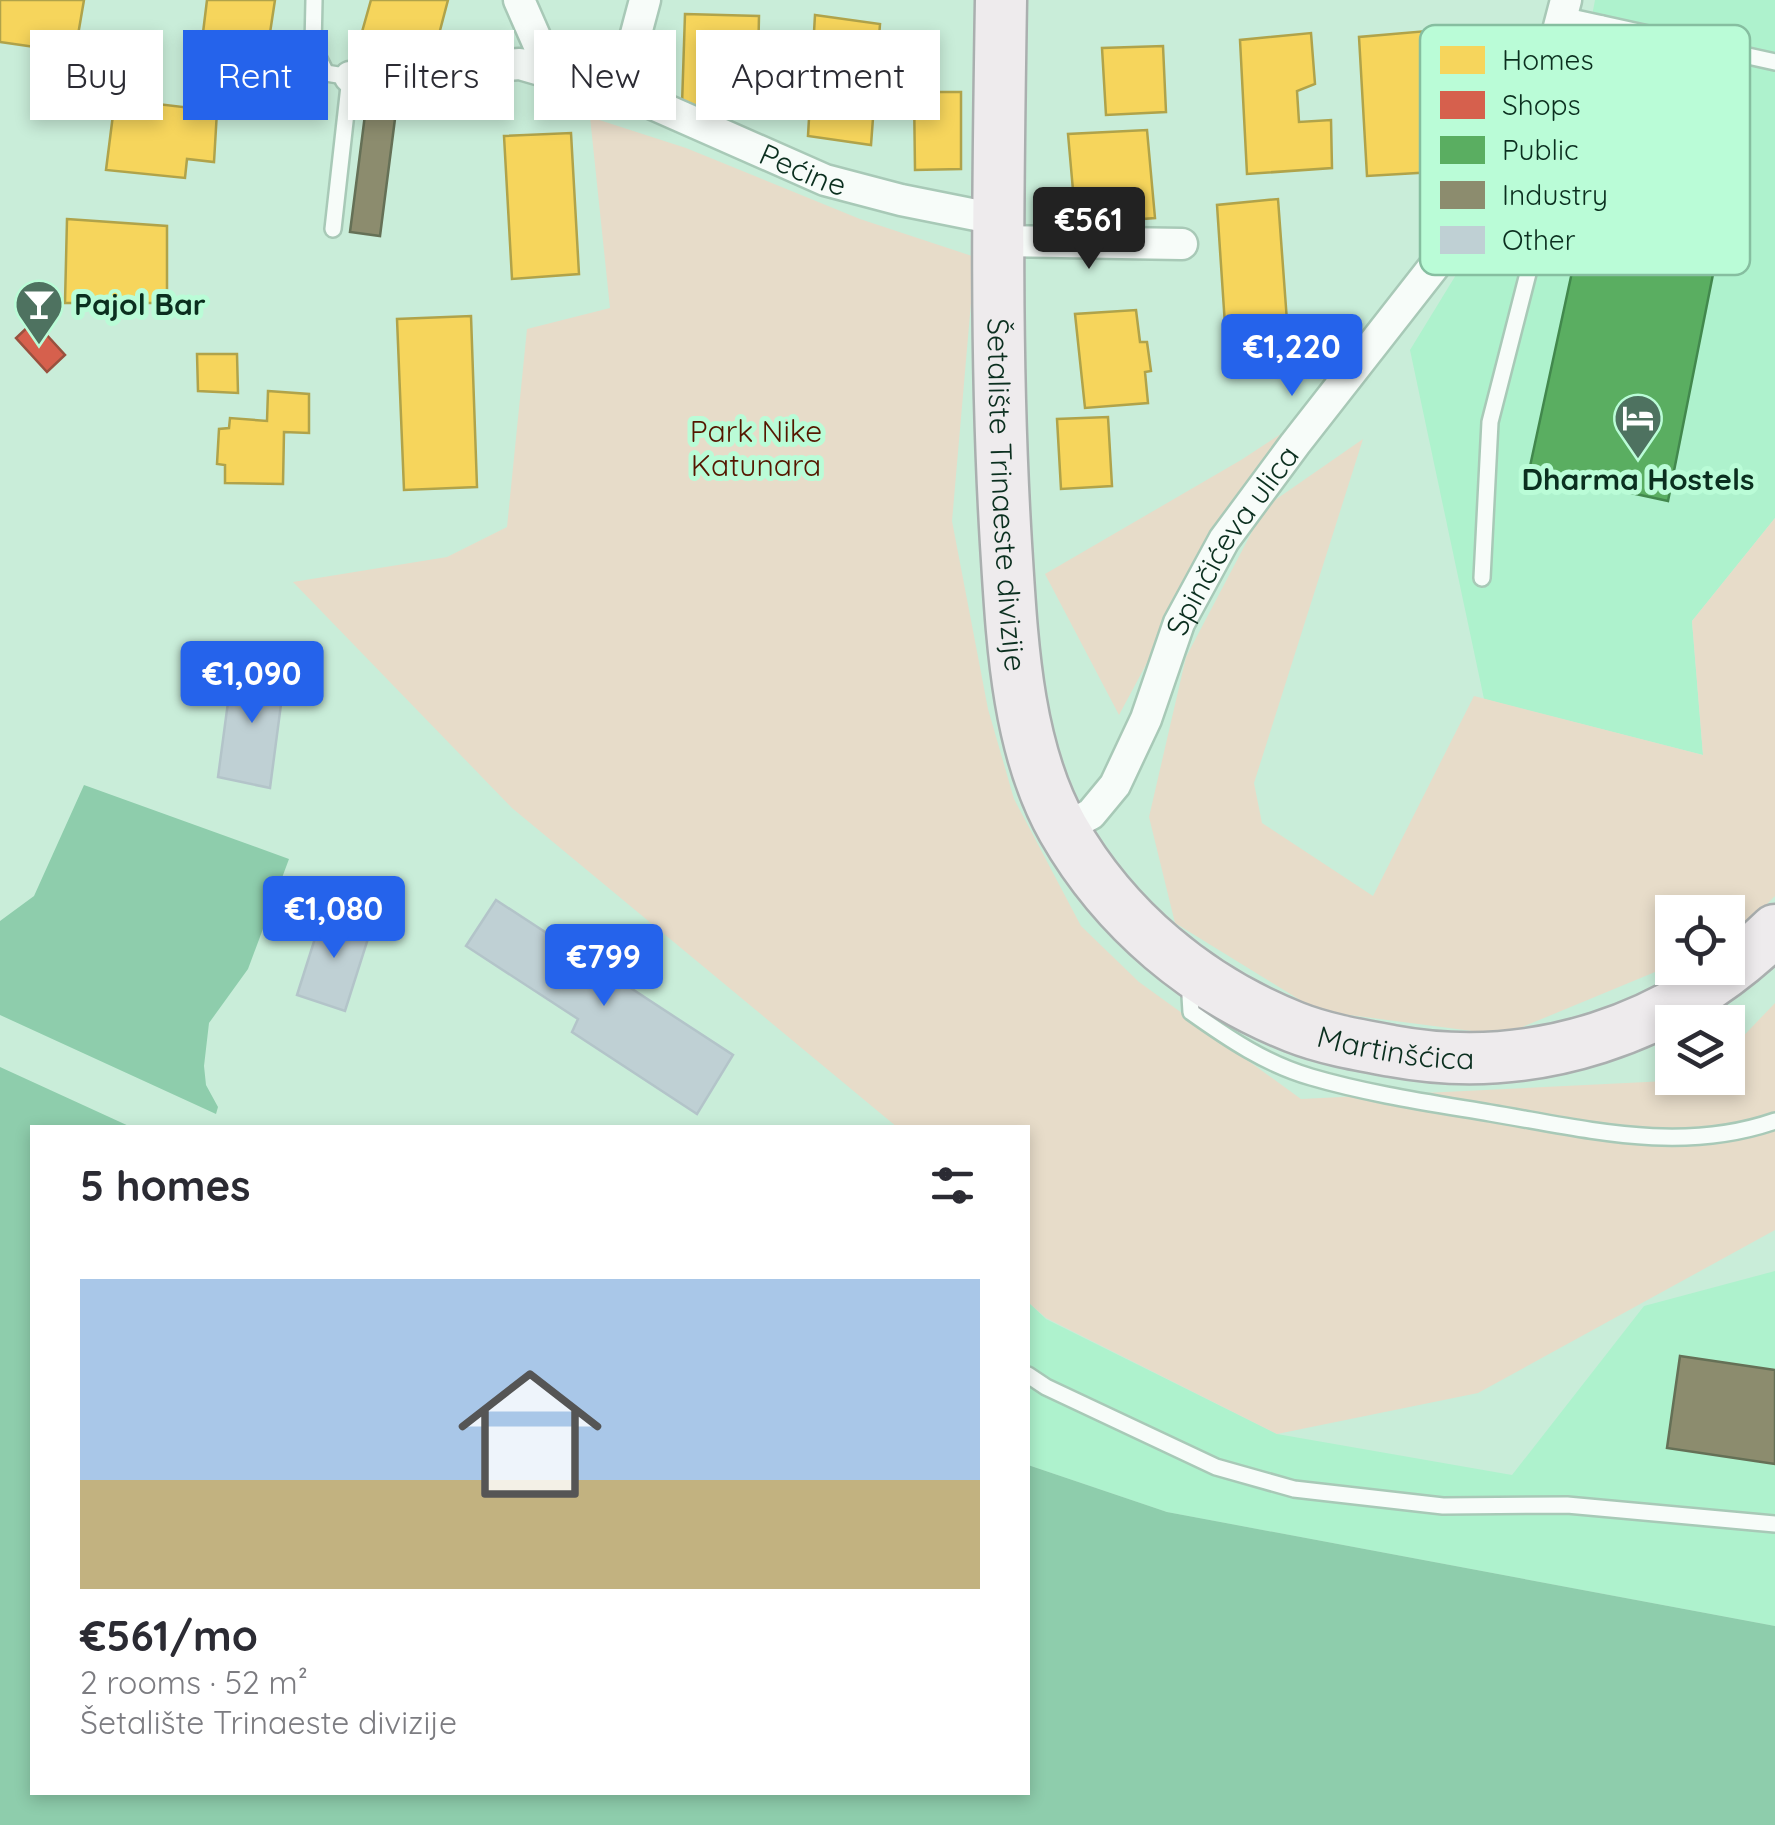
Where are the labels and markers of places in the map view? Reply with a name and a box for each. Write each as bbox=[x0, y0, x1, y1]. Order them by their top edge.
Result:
pin: €561 bbox=[1030, 187, 1148, 272]
bar icon: Pajol Bar bbox=[13, 278, 65, 346]
place label: Pajol Bar bbox=[74, 285, 206, 323]
pin: €1,220 bbox=[1211, 314, 1373, 399]
hotel icon: Dharma Hostels bbox=[1612, 392, 1664, 460]
place label: Dharma Hostels bbox=[1522, 460, 1754, 498]
pin: €1,090 bbox=[171, 641, 333, 726]
pin: €1,080 bbox=[253, 876, 415, 961]
pin: €799 bbox=[545, 924, 663, 1009]

